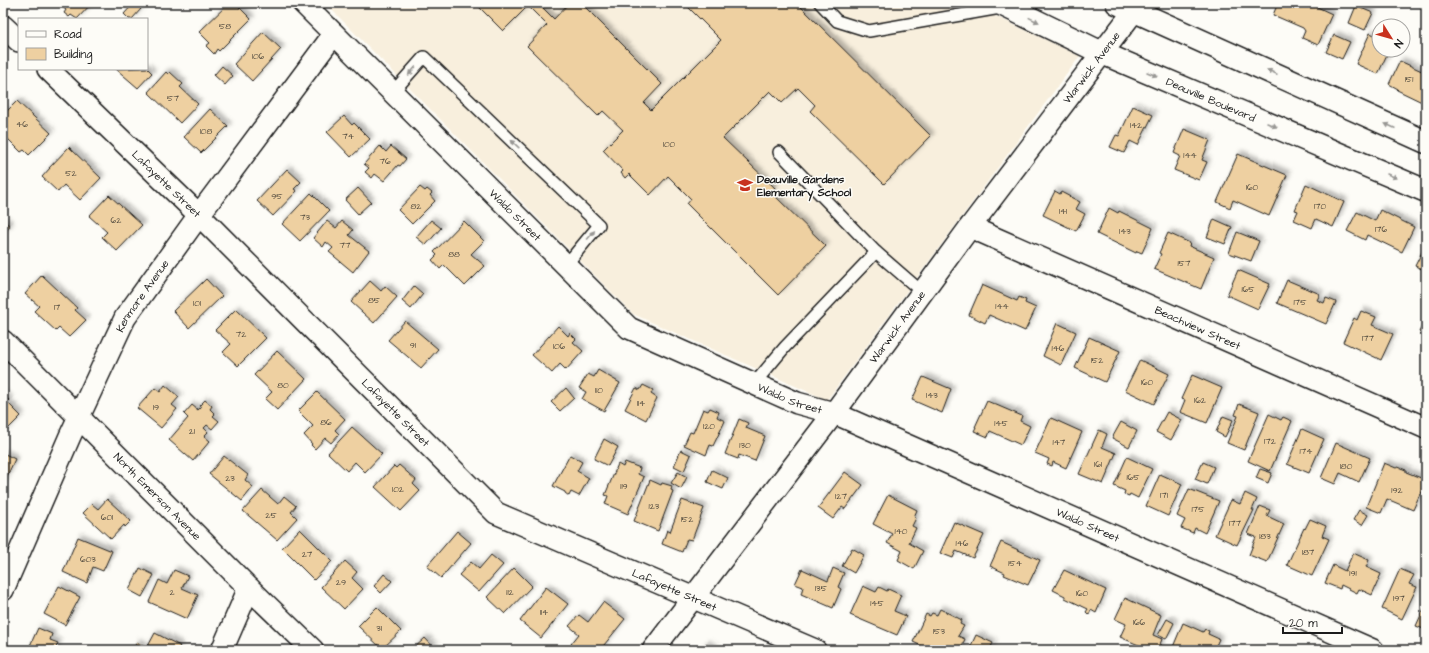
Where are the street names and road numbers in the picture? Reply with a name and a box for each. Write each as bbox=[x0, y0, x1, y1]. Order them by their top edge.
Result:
street label: Warwick Avenue bbox=[1059, 28, 1123, 106]
street label: Deauville Boulevard bbox=[1164, 74, 1258, 125]
street label: Lafayette Street bbox=[129, 147, 205, 221]
street label: Waldo Street bbox=[486, 186, 545, 244]
street label: Kenmore Avenue bbox=[112, 256, 172, 334]
street label: Warwick Avenue bbox=[865, 287, 929, 366]
street label: Beachview Street bbox=[1153, 302, 1244, 353]
street label: Lafayette Street bbox=[359, 375, 434, 450]
street label: Waldo Street bbox=[755, 379, 824, 417]
street label: North Emerson Avenue bbox=[111, 449, 205, 543]
street label: Waldo Street bbox=[1054, 504, 1123, 545]
street label: Lafayette Street bbox=[630, 565, 720, 615]

